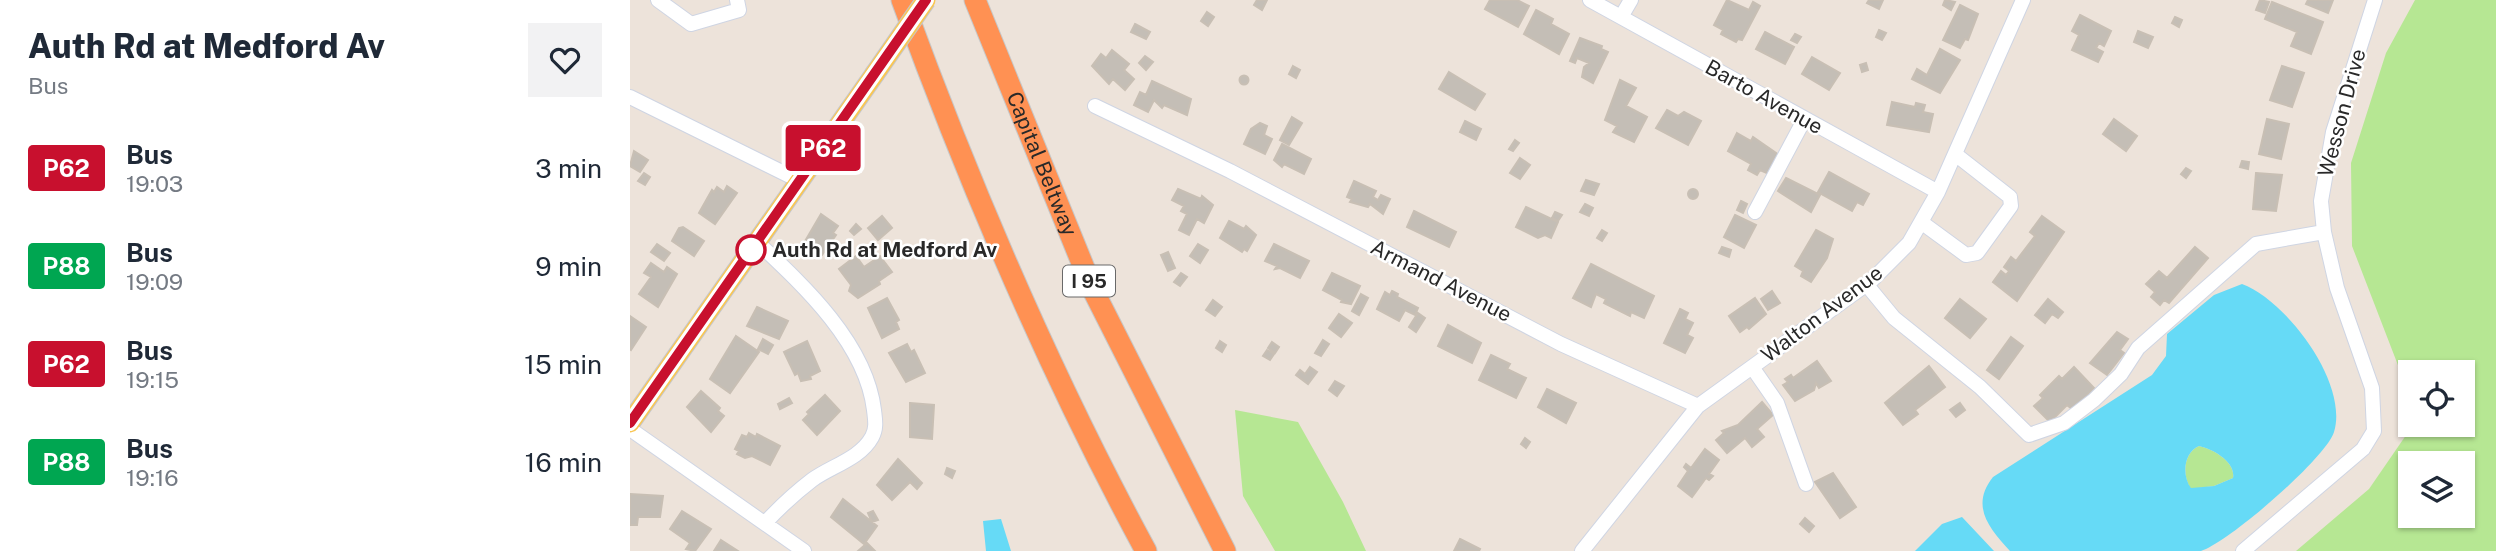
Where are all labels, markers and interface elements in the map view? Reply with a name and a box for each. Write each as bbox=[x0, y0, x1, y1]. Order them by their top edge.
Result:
button: heart bbox=[528, 23, 602, 97]
text: Auth Rd at Medford Av bbox=[28, 27, 385, 65]
street label: Wesson Drive bbox=[2312, 46, 2371, 180]
street label: Barto Avenue bbox=[1701, 54, 1827, 139]
text: Bus bbox=[28, 72, 68, 99]
street label: Capital Beltway bbox=[1002, 88, 1083, 239]
line badge: P62 bbox=[783, 125, 863, 171]
text: P62 bbox=[800, 134, 846, 162]
text: Bus bbox=[126, 139, 173, 170]
text: 3 min bbox=[535, 153, 602, 184]
text: P62 bbox=[43, 154, 90, 182]
text: 19:03 bbox=[126, 170, 183, 197]
street label: Armand Avenue bbox=[1367, 234, 1516, 327]
marker: Auth Rd at Medford Av bbox=[736, 235, 766, 265]
text: Bus bbox=[126, 237, 173, 268]
place label: Auth Rd at Medford Av bbox=[772, 237, 997, 262]
text: 9 min bbox=[535, 251, 602, 282]
text: P88 bbox=[43, 252, 90, 280]
street label: Walton Avenue bbox=[1756, 260, 1887, 367]
road number: I 95 bbox=[1063, 266, 1115, 296]
text: 19:09 bbox=[126, 268, 183, 295]
text: Bus bbox=[126, 335, 173, 366]
text: 15 min bbox=[524, 349, 602, 380]
text: P62 bbox=[43, 350, 90, 378]
map controls bbox=[2398, 360, 2475, 528]
button: locate bbox=[2398, 360, 2475, 437]
text: 19:15 bbox=[126, 366, 179, 393]
text: Bus bbox=[126, 433, 173, 464]
text: 16 min bbox=[525, 447, 602, 478]
text: P88 bbox=[43, 448, 90, 476]
button: layers bbox=[2398, 451, 2475, 528]
text: 19:16 bbox=[126, 464, 179, 491]

